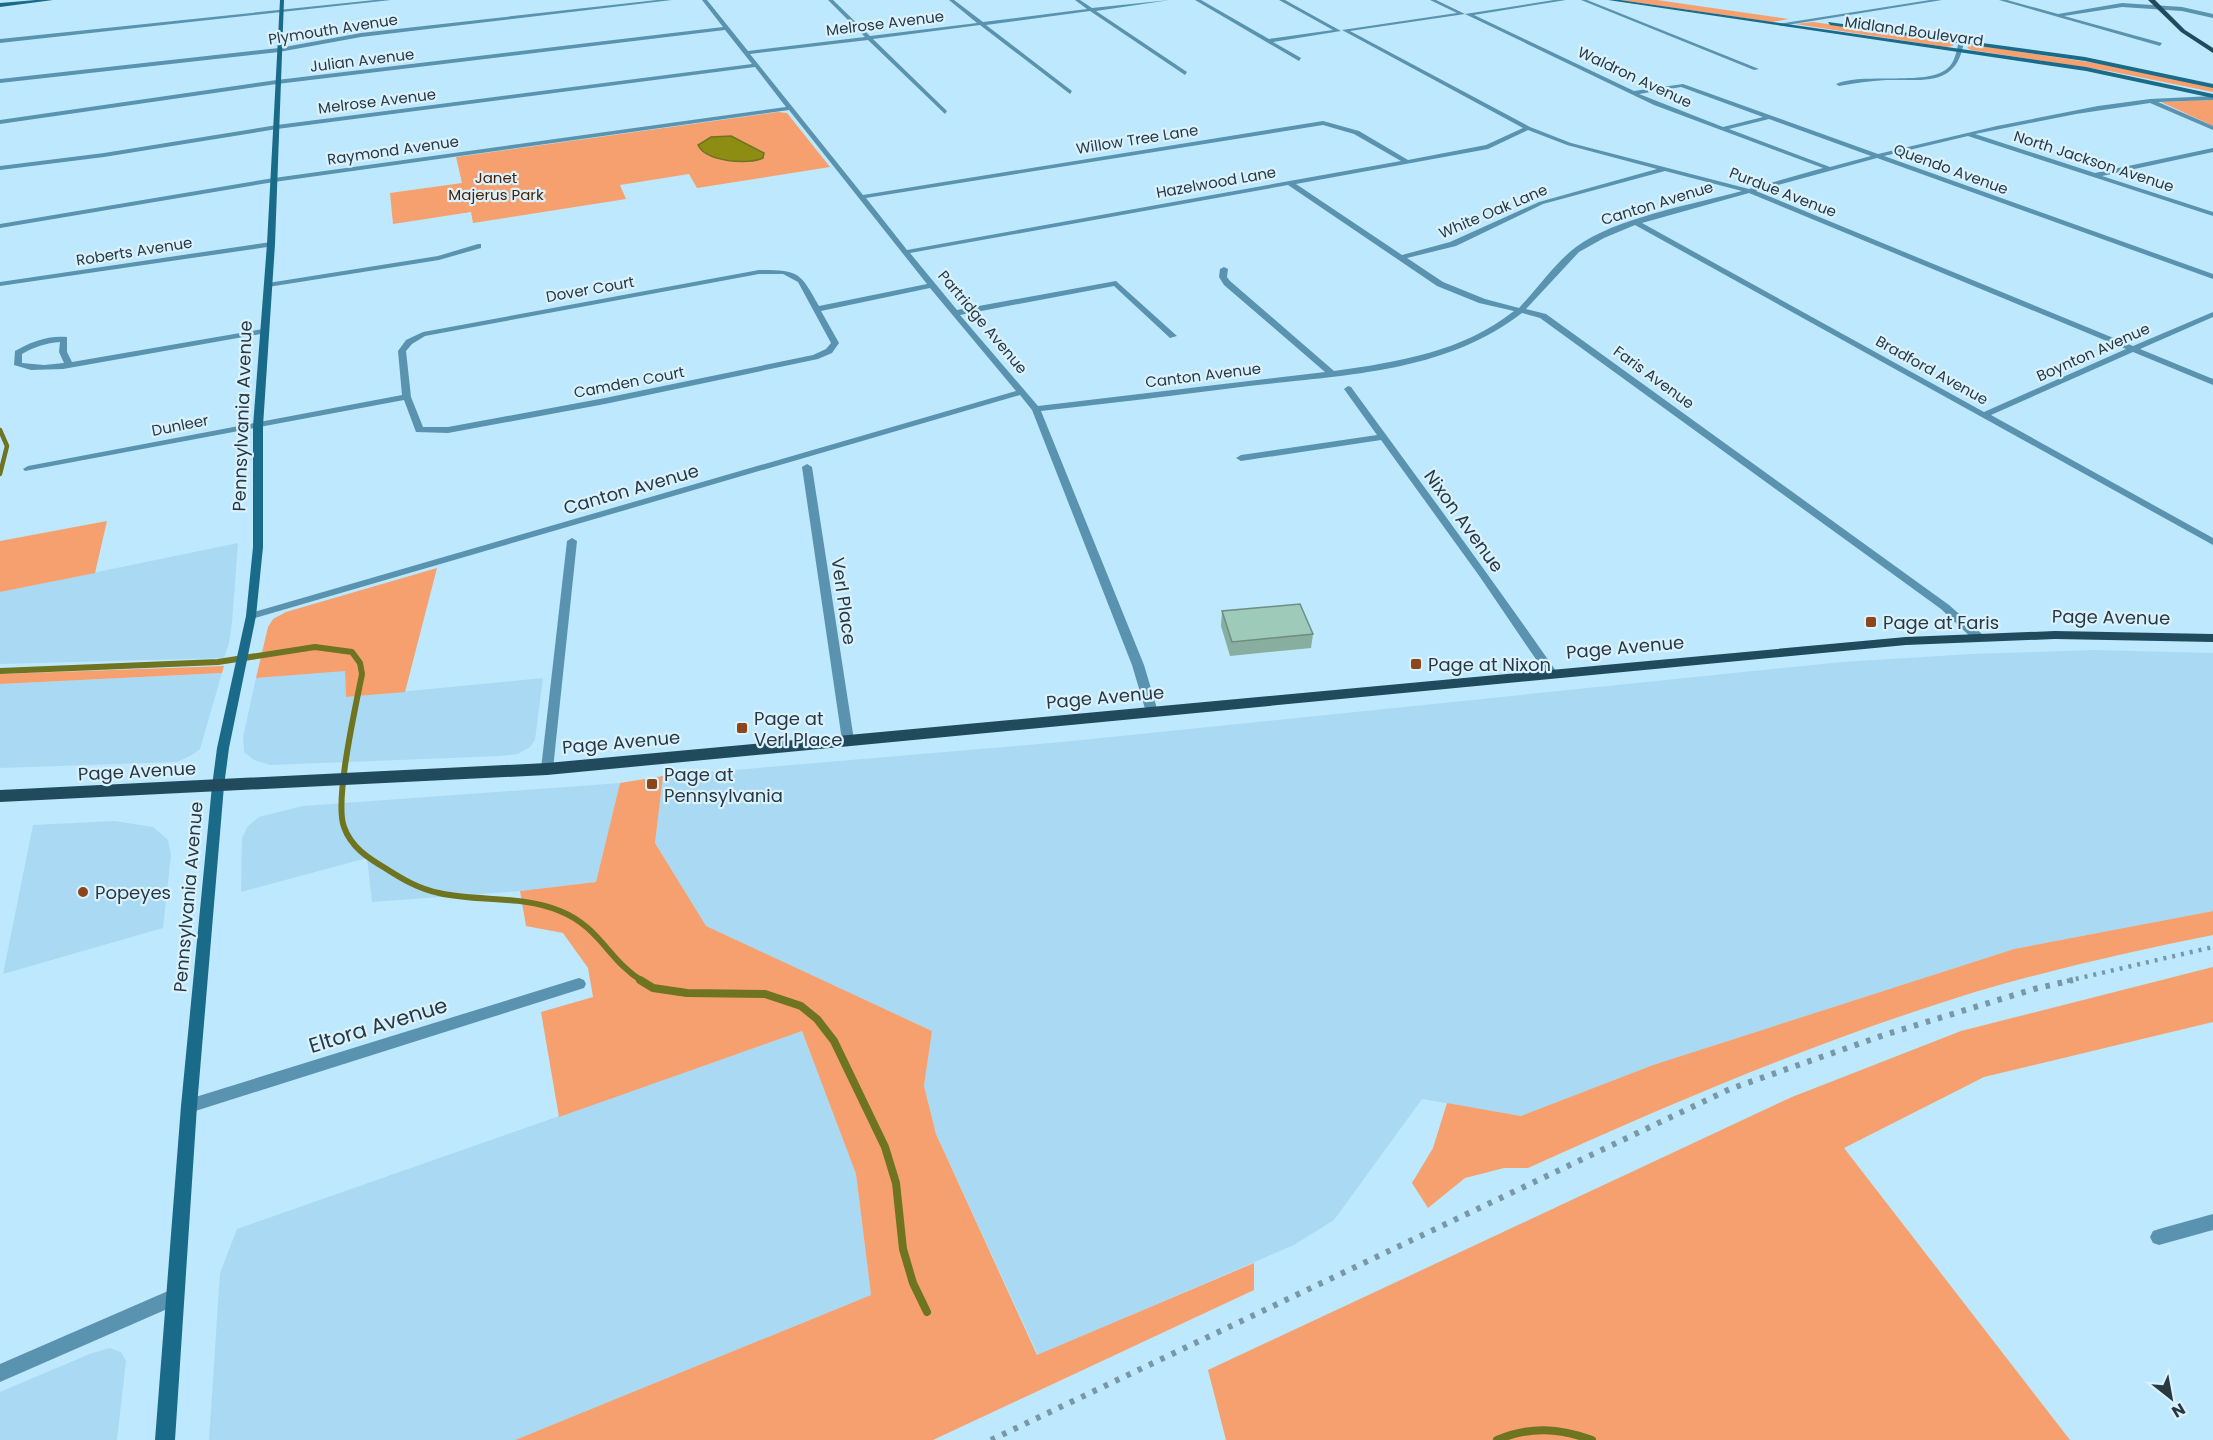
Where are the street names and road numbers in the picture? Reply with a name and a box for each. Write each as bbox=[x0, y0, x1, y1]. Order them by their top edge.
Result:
street label: Melrose Avenue bbox=[825, 5, 945, 41]
street label: Plymouth Avenue bbox=[267, 8, 399, 50]
street label: Midland Boulevard bbox=[1843, 11, 1985, 51]
street label: Waldron Avenue bbox=[1574, 41, 1696, 113]
street label: Julian Avenue bbox=[309, 43, 415, 77]
street label: Melrose Avenue bbox=[317, 83, 437, 119]
street label: Willow Tree Lane bbox=[1074, 119, 1200, 159]
street label: North Jackson Avenue bbox=[2011, 125, 2177, 197]
street label: Raymond Avenue bbox=[326, 130, 460, 170]
street label: Quendo Avenue bbox=[1891, 139, 2011, 199]
street label: Hazelwood Lane bbox=[1154, 161, 1278, 203]
street label: Purdue Avenue bbox=[1726, 162, 1840, 222]
street label: Canton Avenue bbox=[1598, 176, 1716, 230]
street label: White Oak Lane bbox=[1436, 179, 1550, 243]
street label: Roberts Avenue bbox=[74, 231, 194, 271]
street label: Partridge Avenue bbox=[933, 266, 1033, 378]
street label: Dover Court bbox=[544, 271, 636, 307]
street label: Boynton Avenue bbox=[2033, 318, 2153, 386]
street label: Pennsylvania Avenue bbox=[226, 320, 258, 512]
street label: Bradford Avenue bbox=[1872, 330, 1992, 410]
street label: Faris Avenue bbox=[1609, 341, 1699, 413]
street label: Canton Avenue bbox=[1144, 357, 1262, 393]
street label: Camden Court bbox=[572, 361, 686, 403]
street label: Dunleer bbox=[150, 409, 211, 441]
street label: Canton Avenue bbox=[560, 458, 702, 520]
street label: Nixon Avenue bbox=[1418, 465, 1510, 577]
street label: Verl Place bbox=[825, 555, 863, 647]
street label: Page Avenue bbox=[2052, 603, 2170, 631]
street label: Page Avenue bbox=[1565, 629, 1685, 665]
street label: Page Avenue bbox=[1045, 679, 1165, 715]
street label: Page Avenue bbox=[561, 724, 681, 760]
street label: Page Avenue bbox=[77, 755, 197, 787]
street label: Pennsylvania Avenue bbox=[167, 801, 209, 993]
street label: Eltora Avenue bbox=[305, 990, 451, 1060]

